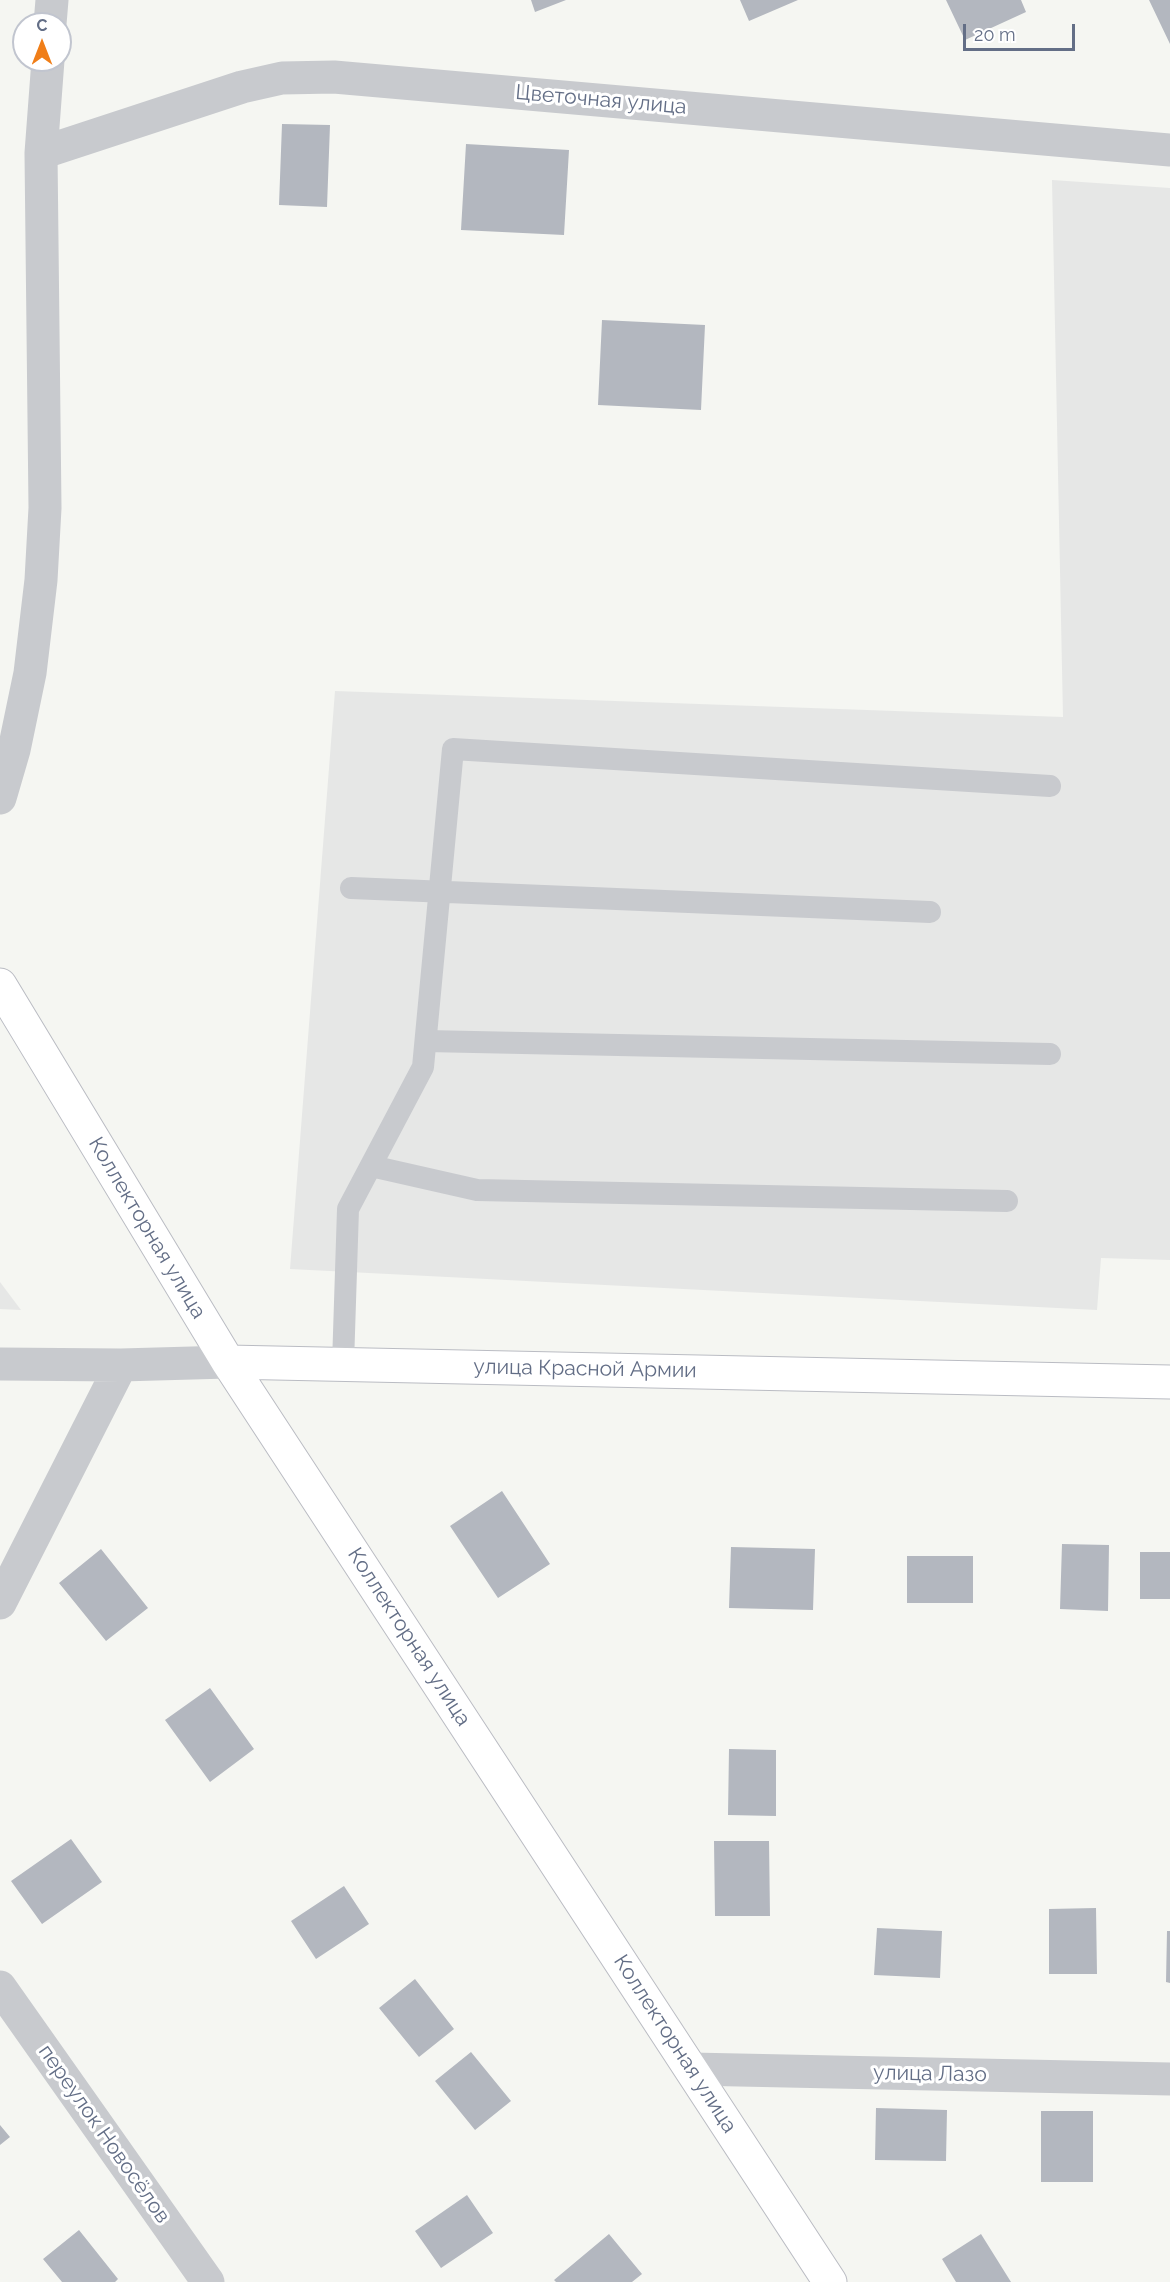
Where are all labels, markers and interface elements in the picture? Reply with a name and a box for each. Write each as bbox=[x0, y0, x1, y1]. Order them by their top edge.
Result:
north arrow bbox=[12, 12, 72, 72]
scale bar bbox=[966, 12, 1078, 50]
text: С bbox=[37, 16, 47, 35]
text: 20 m bbox=[974, 24, 1016, 45]
street label: Цветочная улица bbox=[514, 80, 688, 120]
street label: Коллекторная улица bbox=[83, 1133, 211, 1323]
street label: улица Красной Армии bbox=[473, 1354, 697, 1384]
street label: Коллекторная улица bbox=[342, 1543, 476, 1731]
street label: Коллекторная улица bbox=[608, 1950, 742, 2138]
street label: переулок Новосёлов bbox=[33, 2040, 175, 2228]
street label: улица Лазо bbox=[873, 2060, 987, 2088]

